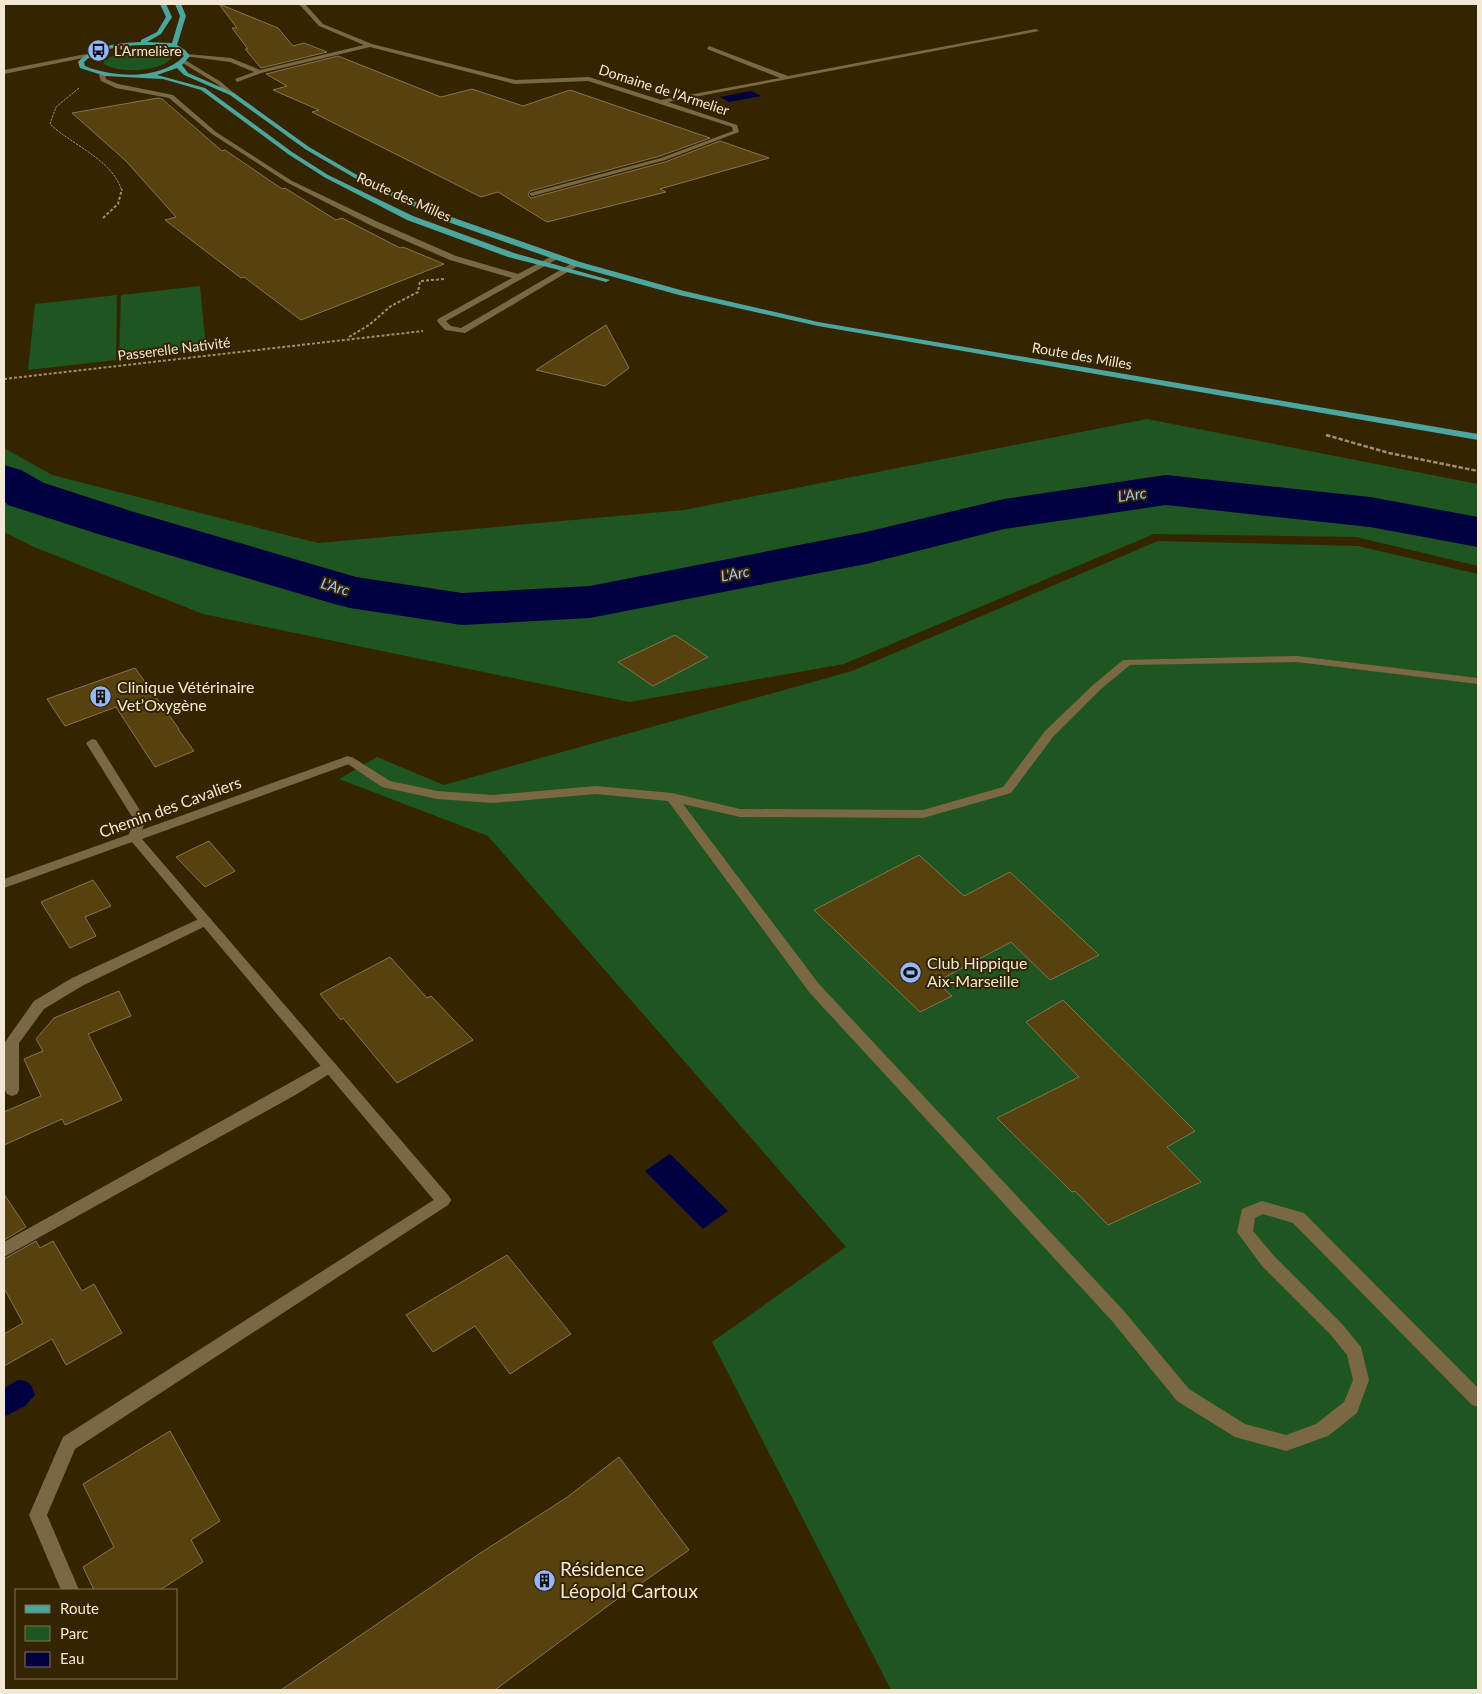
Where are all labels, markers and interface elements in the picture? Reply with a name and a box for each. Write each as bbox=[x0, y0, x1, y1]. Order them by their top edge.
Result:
bus stop icon: L'Armelière bbox=[86, 39, 110, 63]
place label: L'Armelière bbox=[114, 42, 182, 59]
street label: Domaine de l'Armelier bbox=[597, 60, 731, 119]
street label: Route des Milles bbox=[355, 168, 454, 225]
street label: Passerelle Nativité bbox=[117, 333, 231, 364]
street label: Route des Milles bbox=[1031, 338, 1133, 373]
water label: L'Arc bbox=[1116, 483, 1148, 505]
water label: L'Arc bbox=[719, 561, 751, 585]
water label: L'Arc bbox=[319, 573, 352, 599]
place label: Clinique Vétérinaire Vet’Oxygène bbox=[117, 677, 254, 714]
building icon: Clinique Vétérinaire Vet’Oxygène bbox=[89, 684, 113, 708]
street label: Chemin des Cavaliers bbox=[96, 772, 244, 841]
place label: Club Hippique Aix-Marseille bbox=[927, 953, 1027, 990]
sports icon: Club Hippique Aix-Marseille bbox=[899, 960, 923, 984]
place label: Résidence Léopold Cartoux bbox=[560, 1557, 698, 1602]
building icon: Résidence Léopold Cartoux bbox=[532, 1568, 556, 1592]
legend bbox=[15, 1589, 178, 1679]
text: Route bbox=[60, 1599, 99, 1617]
text: Parc bbox=[60, 1624, 89, 1642]
text: Eau bbox=[60, 1649, 84, 1667]

